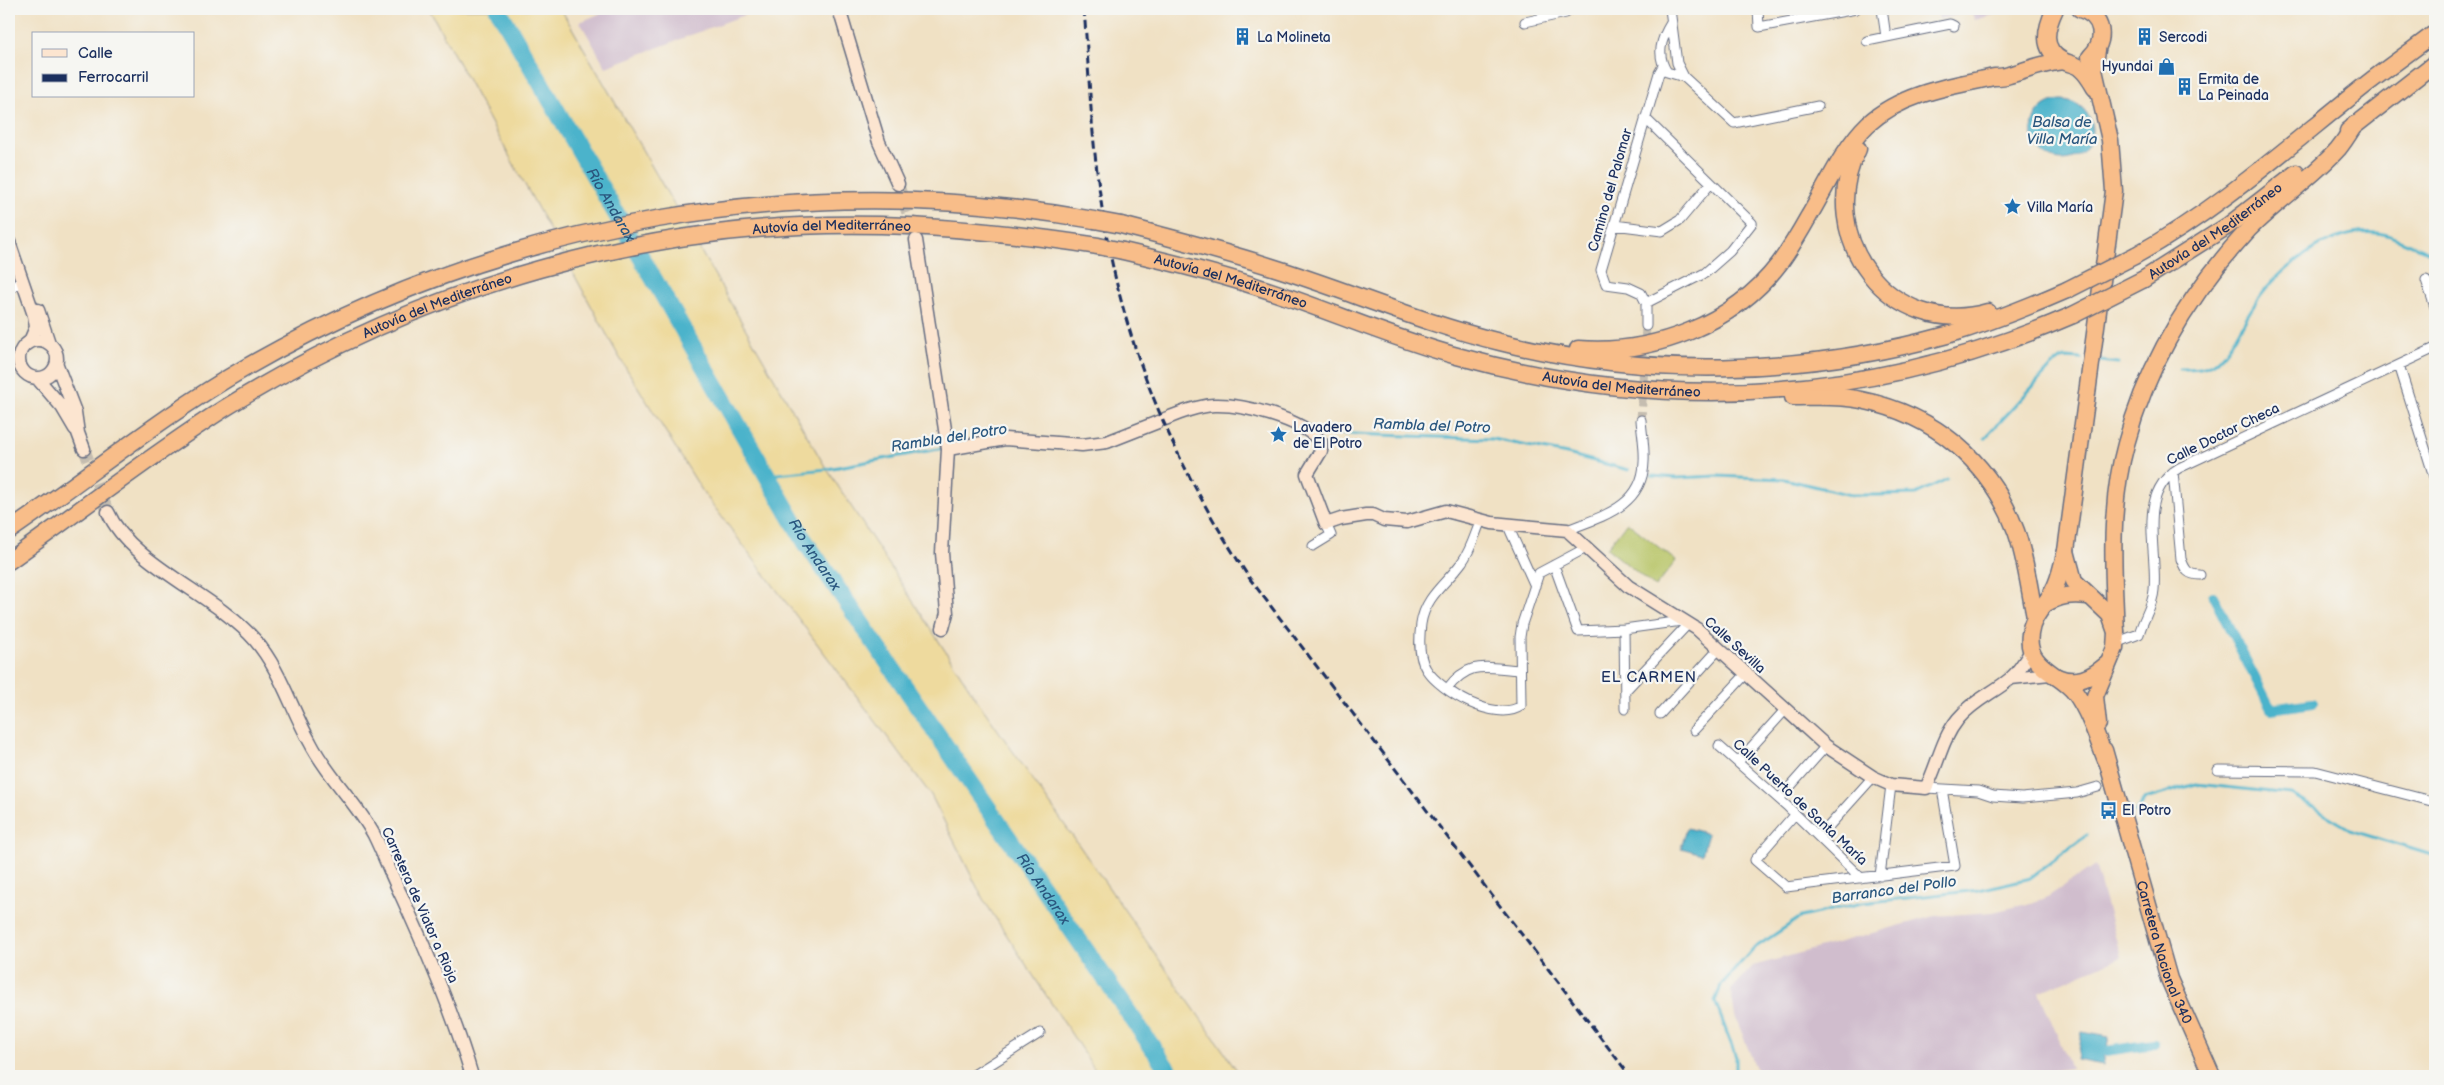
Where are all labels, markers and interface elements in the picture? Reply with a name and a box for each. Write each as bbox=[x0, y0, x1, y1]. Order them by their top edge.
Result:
building icon: La Molineta bbox=[1233, 27, 1253, 47]
building icon: Sercodi bbox=[2135, 27, 2155, 47]
place label: La Molineta bbox=[1257, 29, 1331, 46]
place label: Sercodi bbox=[2159, 29, 2207, 46]
legend bbox=[32, 32, 195, 98]
text: Calle bbox=[78, 44, 113, 63]
shop icon: Hyundai bbox=[2157, 56, 2177, 76]
place label: Hyundai bbox=[2102, 58, 2153, 75]
text: Ferrocarril bbox=[78, 68, 149, 87]
place label: Ermita de La Peinada bbox=[2198, 71, 2269, 104]
building icon: Ermita de La Peinada bbox=[2174, 77, 2194, 97]
water label: Balsa de Villa María bbox=[2027, 113, 2097, 149]
street label: Camino del Palomar bbox=[1584, 126, 1636, 254]
water label: Río Andarax bbox=[582, 164, 640, 246]
street label: Autovía del Mediterráneo bbox=[2145, 179, 2285, 283]
place icon: Villa María bbox=[2003, 197, 2023, 217]
place label: Villa María bbox=[2027, 199, 2093, 216]
street label: Autovía del Mediterráneo bbox=[752, 216, 912, 238]
street label: Autovía del Mediterráneo bbox=[1153, 250, 1310, 312]
street label: Autovía del Mediterráneo bbox=[360, 269, 514, 342]
street label: Autovía del Mediterráneo bbox=[1541, 368, 1701, 400]
street label: Calle Doctor Checa bbox=[2164, 399, 2282, 469]
water label: Rambla del Potro bbox=[1373, 414, 1491, 438]
water label: Rambla del Potro bbox=[889, 419, 1009, 457]
place label: Lavadero de El Potro bbox=[1293, 419, 1362, 452]
place icon: Lavadero de El Potro bbox=[1269, 425, 1289, 445]
water label: Río Andarax bbox=[784, 515, 846, 595]
street label: Calle Sevilla bbox=[1701, 613, 1769, 677]
district label: EL CARMEN bbox=[1601, 668, 1697, 687]
street label: Calle Puerto de Santa María bbox=[1729, 735, 1871, 869]
bus stop icon: El Potro bbox=[2098, 800, 2118, 820]
place label: El Potro bbox=[2122, 802, 2171, 819]
street label: Carretera de Viator a Rioja bbox=[378, 824, 462, 986]
water label: Río Andarax bbox=[1012, 849, 1075, 929]
water label: Barranco del Pollo bbox=[1830, 872, 1958, 908]
street label: Carretera Nacional 340 bbox=[2133, 878, 2196, 1026]

